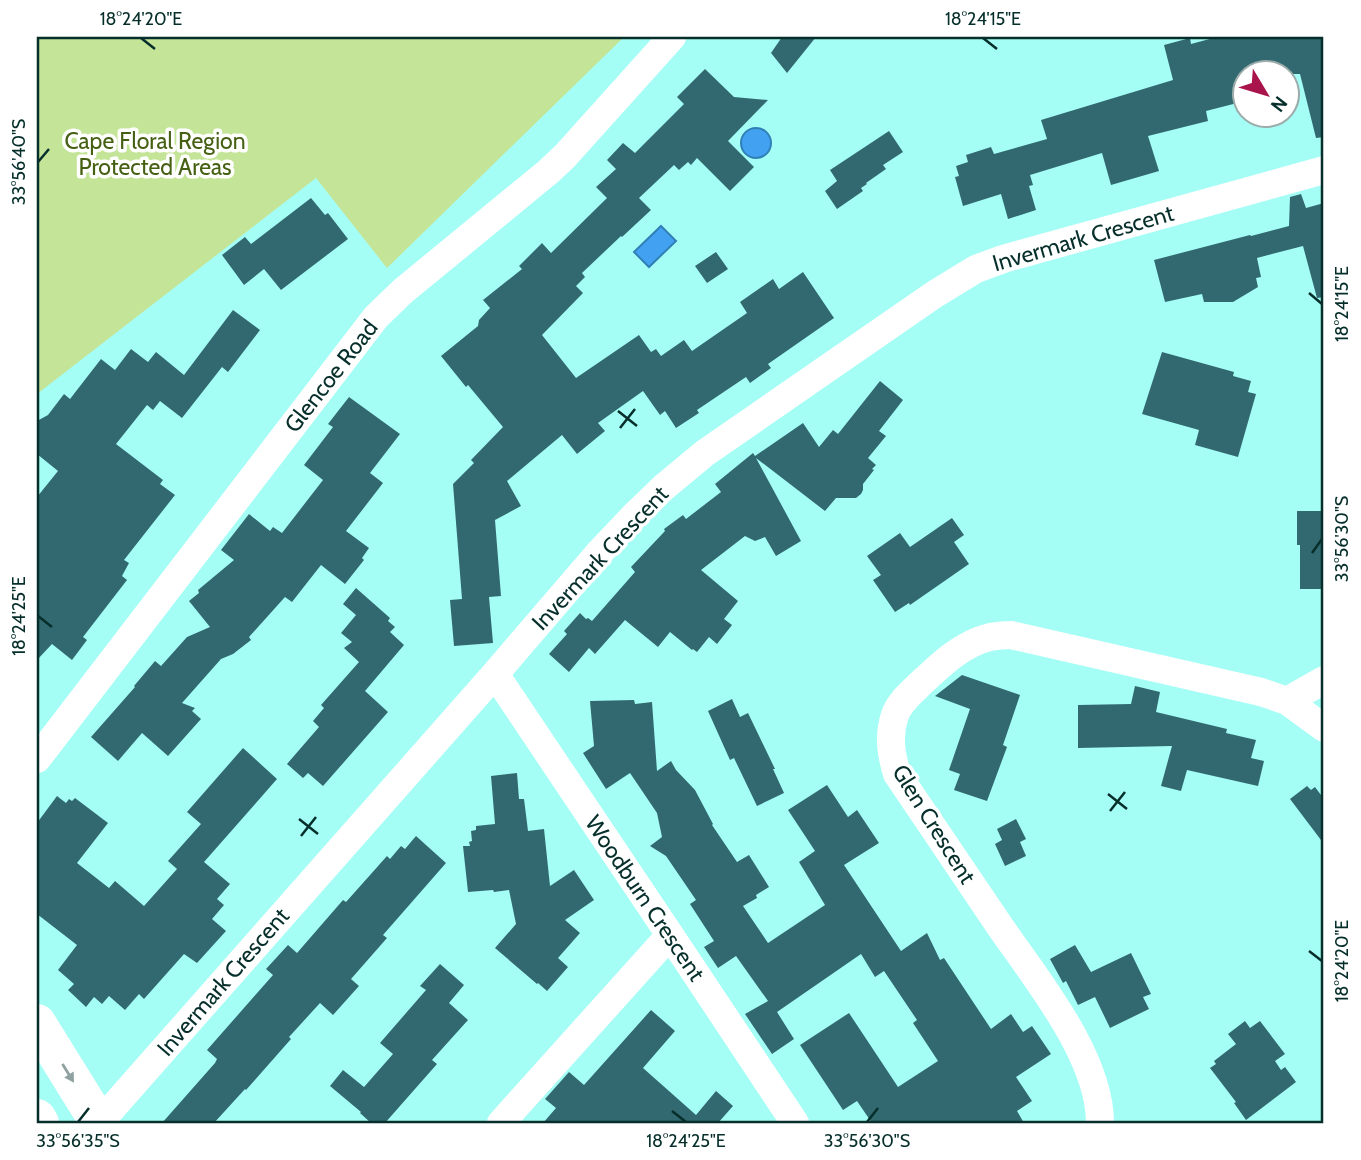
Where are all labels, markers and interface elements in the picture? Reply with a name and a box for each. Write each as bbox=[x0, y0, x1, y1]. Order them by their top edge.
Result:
text: 18°24'20"E bbox=[100, 8, 182, 30]
text: 18°24'15"E bbox=[945, 8, 1021, 30]
north arrow bbox=[1232, 60, 1302, 130]
text: N bbox=[1266, 92, 1292, 117]
text: 33°56'40"S bbox=[8, 119, 30, 205]
park label: Cape Floral Region Protected Areas bbox=[64, 127, 246, 181]
street label: Invermark Crescent bbox=[989, 199, 1177, 277]
text: 18°24'15"E bbox=[1331, 266, 1353, 342]
street label: Glencoe Road bbox=[278, 314, 384, 438]
street label: Invermark Crescent bbox=[526, 480, 674, 636]
text: 33°56'30"S bbox=[1331, 496, 1353, 582]
text: 18°24'25"E bbox=[8, 576, 30, 656]
street label: Glen Crescent bbox=[886, 759, 982, 889]
street label: Woodburn Crescent bbox=[579, 810, 711, 986]
street label: Invermark Crescent bbox=[151, 902, 295, 1062]
text: 18°24'20"E bbox=[1331, 920, 1353, 1002]
one-way arrow bbox=[61, 1064, 74, 1083]
text: 33°56'35"S bbox=[36, 1130, 120, 1152]
text: 18°24'25"E bbox=[646, 1130, 726, 1152]
text: 33°56'30"S bbox=[824, 1130, 910, 1152]

